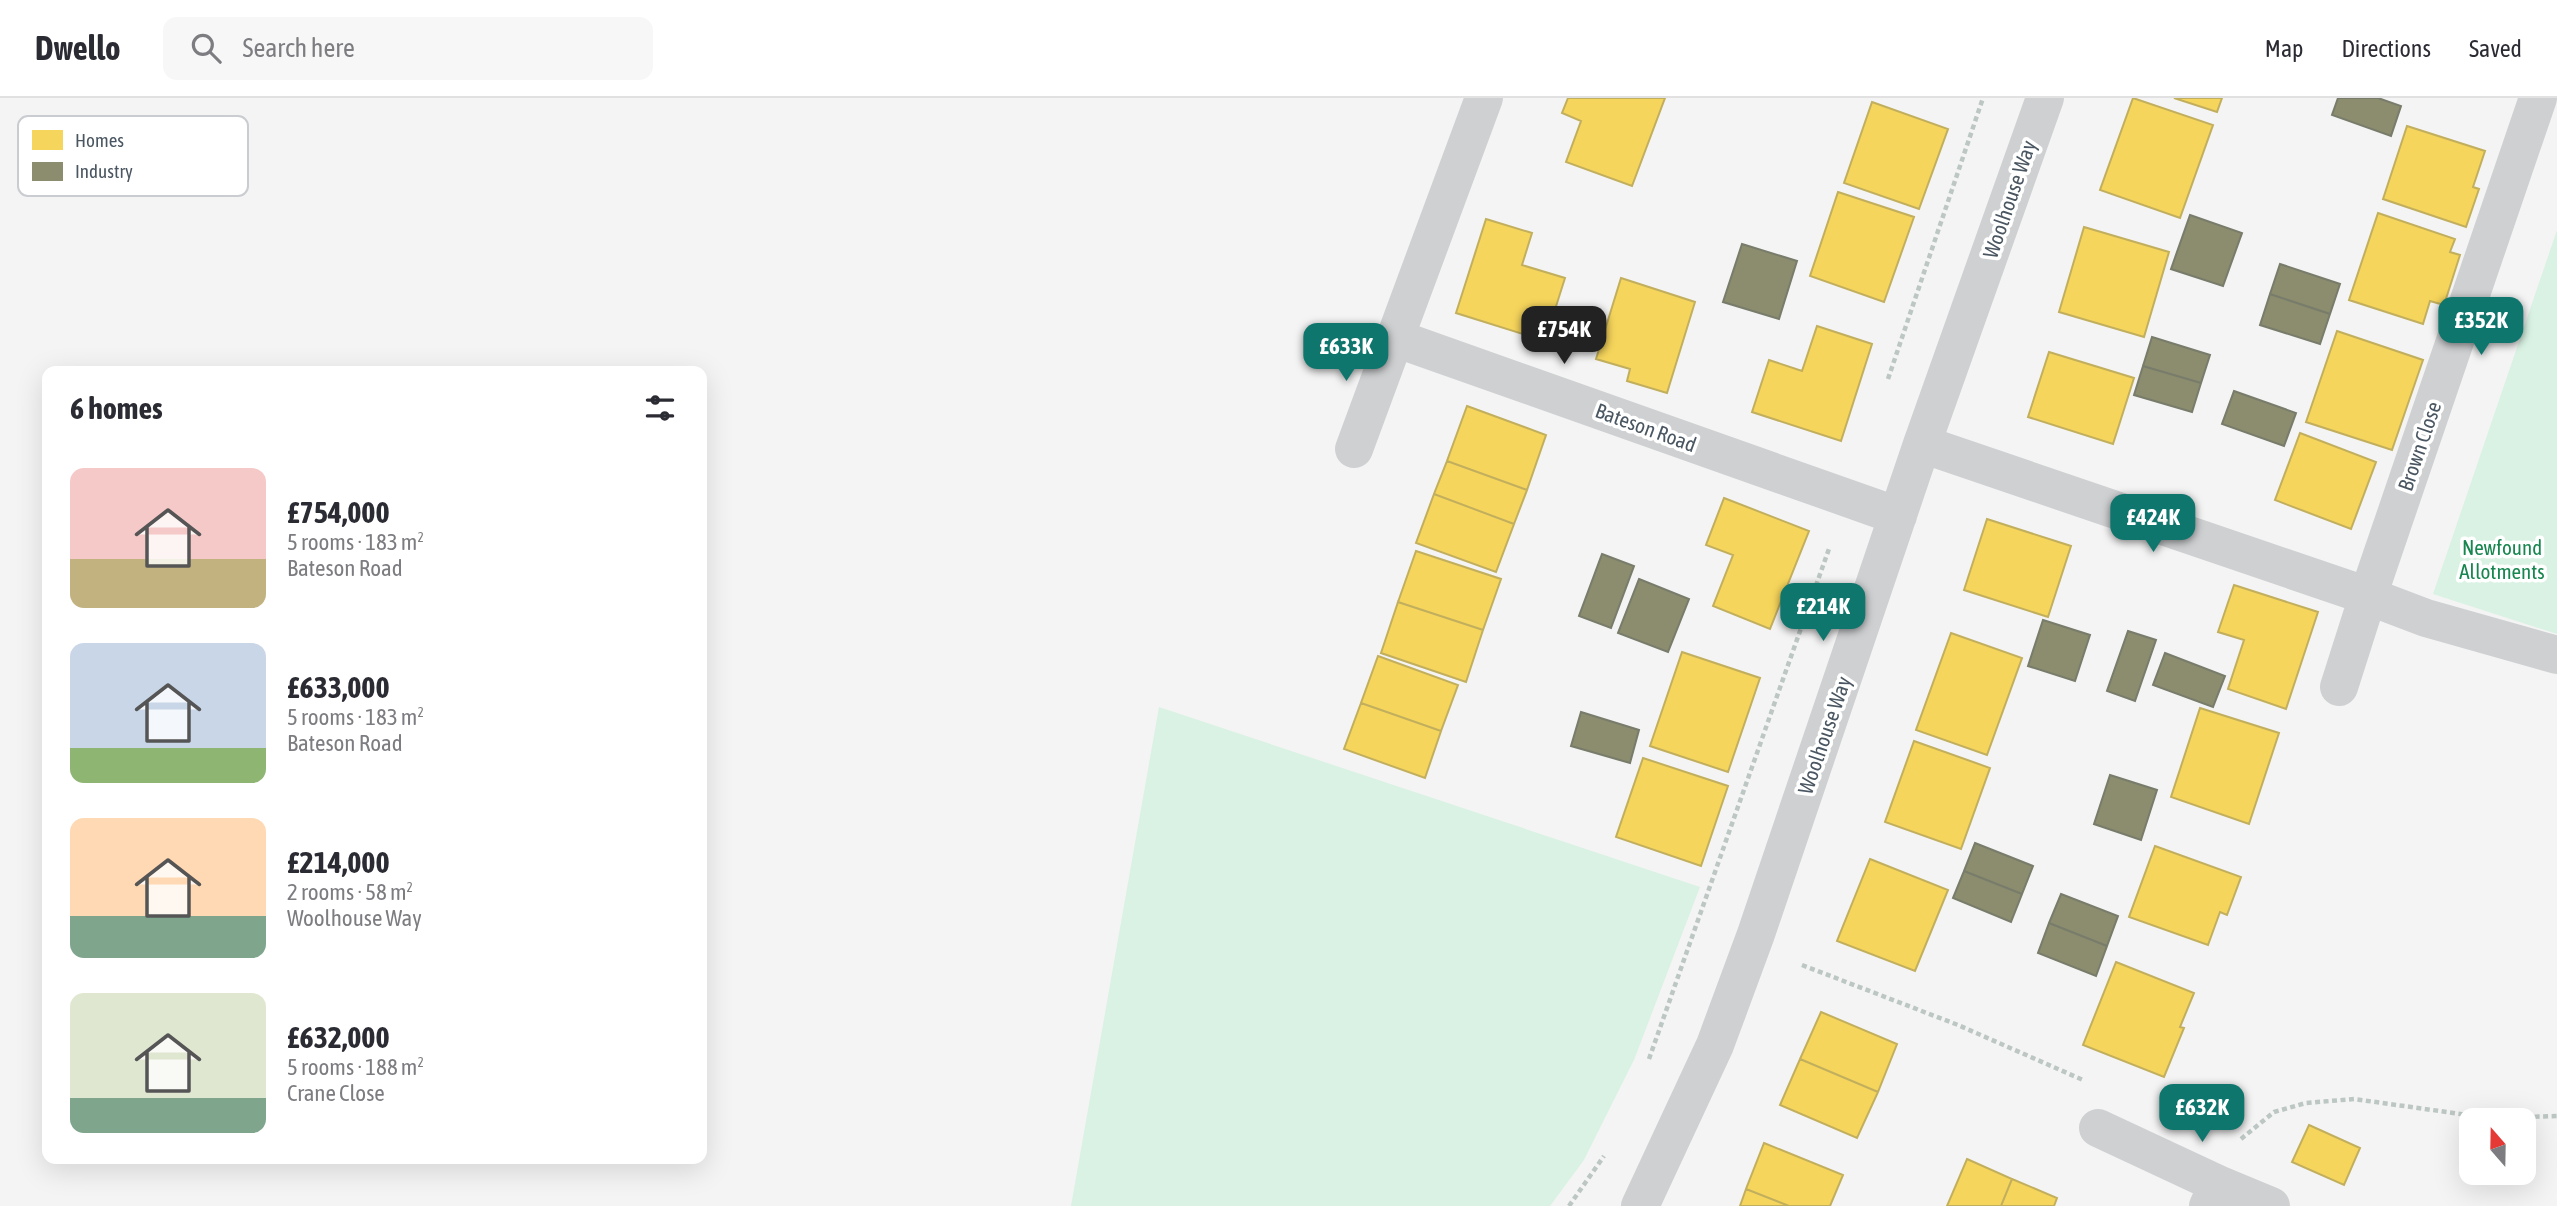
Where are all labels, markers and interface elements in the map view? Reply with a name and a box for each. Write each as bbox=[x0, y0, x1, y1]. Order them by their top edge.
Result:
search box bbox=[163, 17, 653, 80]
text: Dwello bbox=[35, 29, 121, 67]
icon: search bbox=[187, 29, 225, 67]
text: Search here bbox=[243, 33, 355, 63]
text: Map bbox=[2265, 35, 2303, 62]
text: Directions bbox=[2341, 35, 2431, 62]
text: Saved bbox=[2469, 35, 2522, 62]
legend bbox=[18, 116, 248, 196]
text: Homes bbox=[75, 129, 124, 151]
street label: Woolhouse Way bbox=[1978, 137, 2040, 261]
text: Industry bbox=[75, 160, 133, 182]
pin: £352K bbox=[2432, 298, 2530, 357]
pin: £754K bbox=[1515, 306, 1613, 366]
text: £352K bbox=[2454, 307, 2508, 333]
text: £754K bbox=[1537, 316, 1591, 342]
pin: £633K bbox=[1297, 324, 1395, 383]
text: £633K bbox=[1319, 333, 1373, 359]
icon: filters bbox=[641, 389, 679, 427]
text: 6 homes bbox=[70, 391, 163, 425]
street label: Bateson Road bbox=[1592, 398, 1700, 456]
street label: Brown Close bbox=[2393, 398, 2445, 494]
pin: £424K bbox=[2104, 494, 2202, 554]
text: £754,000 bbox=[287, 495, 390, 529]
icon: home bbox=[126, 496, 210, 580]
text: £424K bbox=[2126, 504, 2180, 530]
text: 5 rooms · 183 m² bbox=[287, 529, 424, 555]
park label: Newfound Allotments bbox=[2459, 535, 2545, 583]
text: Bateson Road bbox=[287, 555, 403, 581]
pin: £214K bbox=[1774, 584, 1872, 643]
text: £214K bbox=[1796, 593, 1850, 619]
text: £633,000 bbox=[287, 670, 390, 704]
icon: home bbox=[126, 671, 210, 755]
street label: Woolhouse Way bbox=[1793, 673, 1855, 797]
text: 5 rooms · 183 m² bbox=[287, 704, 424, 730]
text: Bateson Road bbox=[287, 730, 403, 756]
text: £214,000 bbox=[287, 845, 390, 879]
icon: home bbox=[126, 846, 210, 930]
text: 2 rooms · 58 m² bbox=[287, 879, 413, 905]
text: Woolhouse Way bbox=[287, 905, 422, 931]
text: £632,000 bbox=[287, 1020, 390, 1054]
icon: home bbox=[126, 1021, 210, 1105]
text: 5 rooms · 188 m² bbox=[287, 1054, 424, 1080]
text: Crane Close bbox=[287, 1080, 385, 1106]
pin: £632K bbox=[2153, 1084, 2251, 1144]
text: £632K bbox=[2175, 1094, 2229, 1120]
north arrow bbox=[2459, 1108, 2536, 1185]
map controls bbox=[2459, 1108, 2536, 1185]

